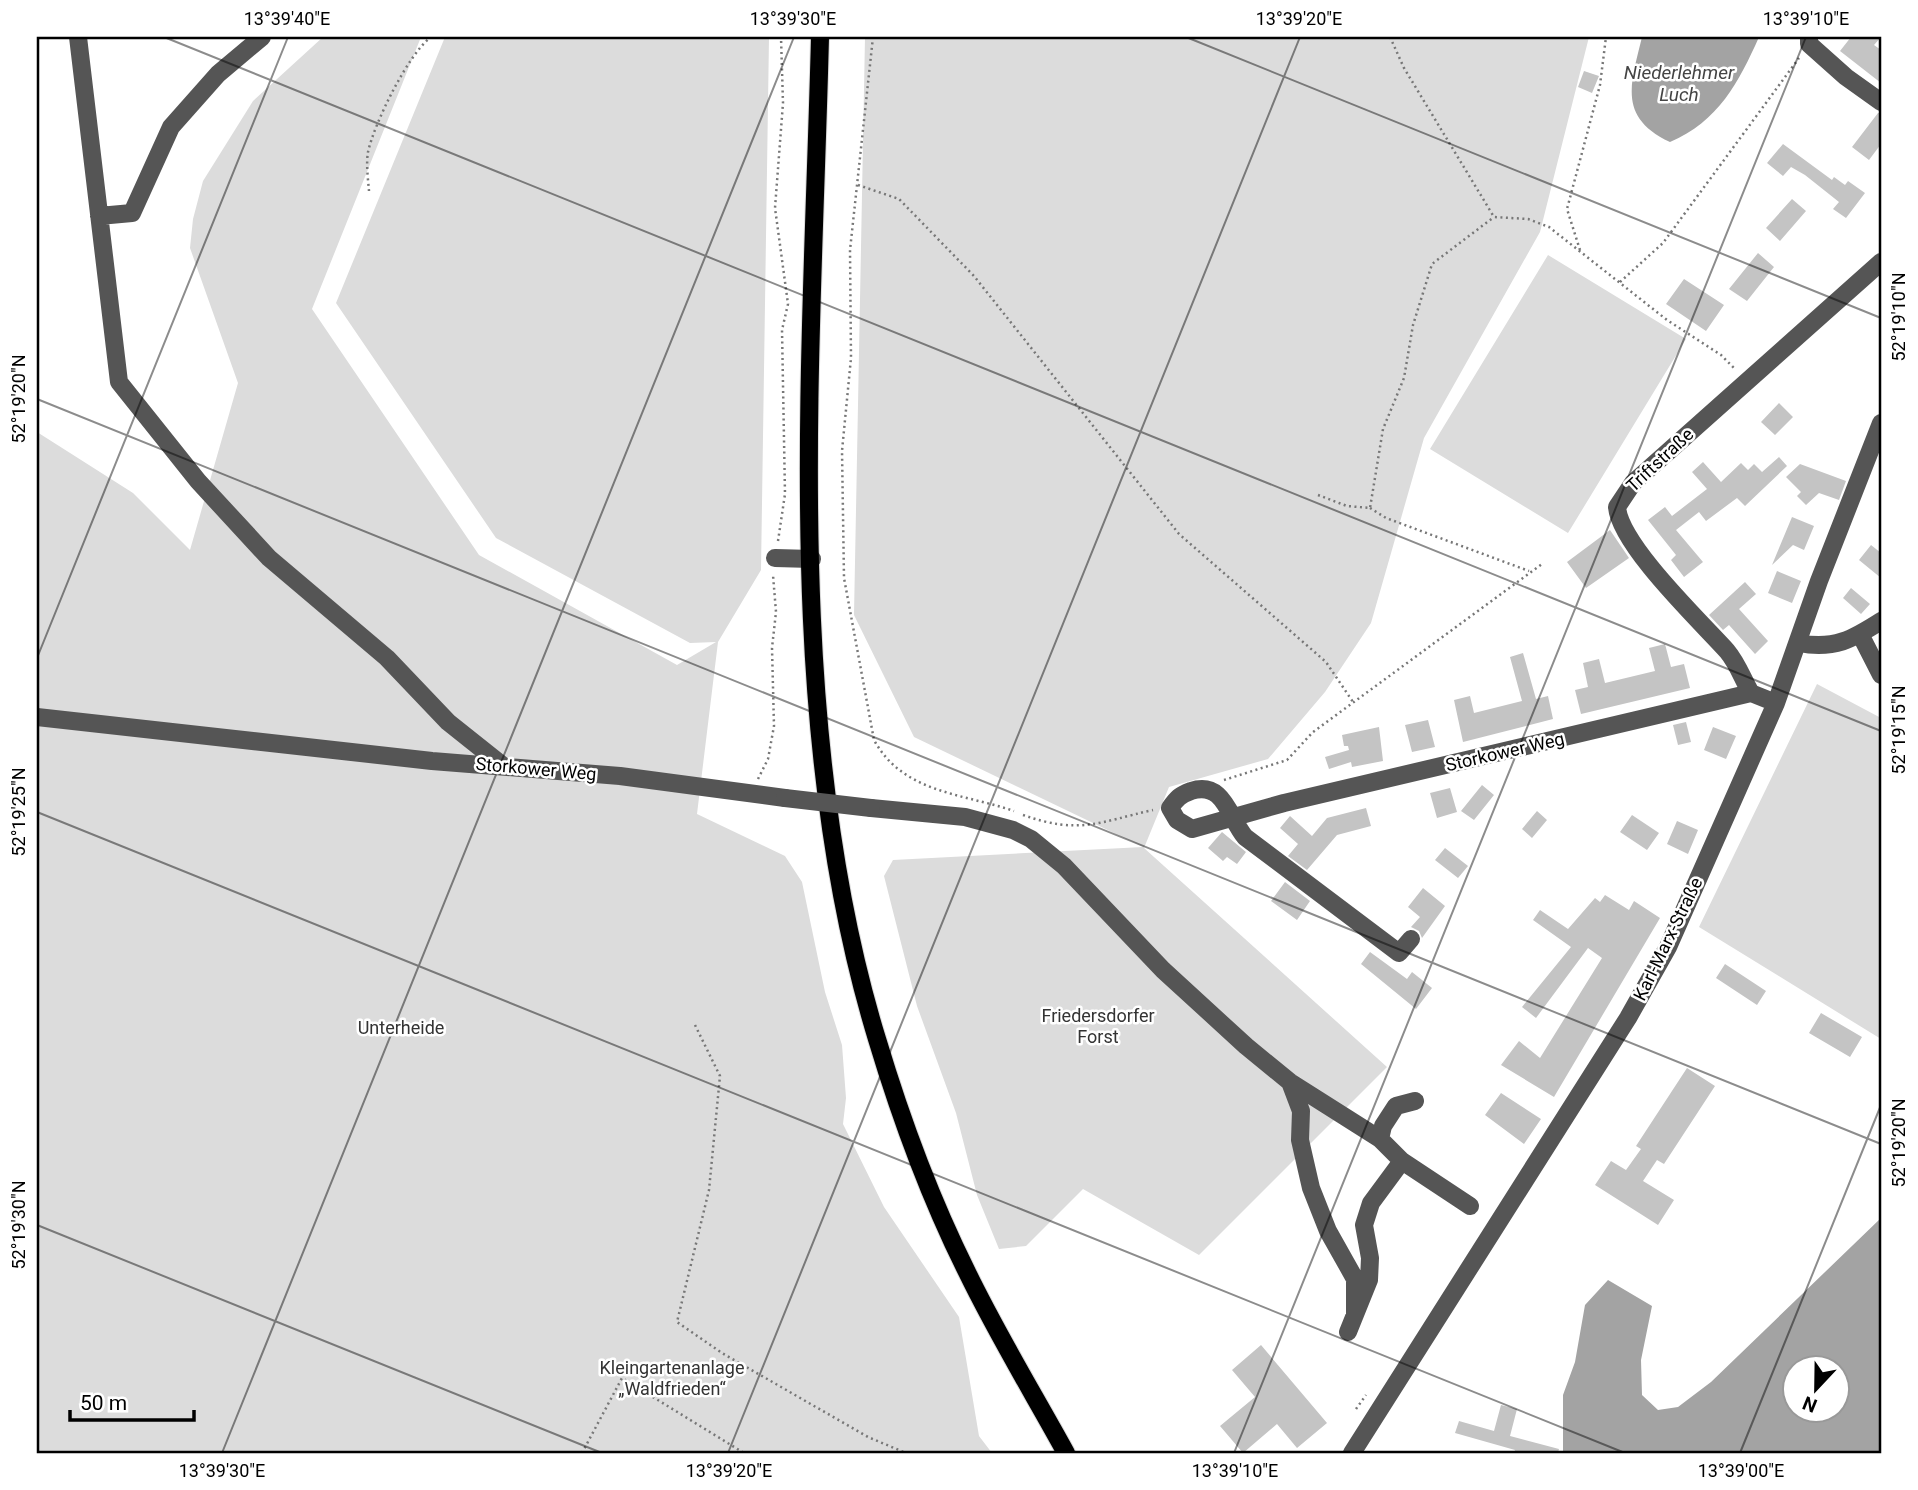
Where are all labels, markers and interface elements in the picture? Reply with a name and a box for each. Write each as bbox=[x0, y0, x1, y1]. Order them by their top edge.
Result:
text: 13°39'40"E bbox=[244, 8, 330, 29]
text: 13°39'30"E bbox=[750, 8, 836, 29]
text: 13°39'20"E bbox=[1256, 8, 1342, 29]
text: 13°39'10"E bbox=[1763, 8, 1849, 29]
water label: Niederlehmer Luch bbox=[1624, 61, 1735, 106]
text: 52°19'10"N bbox=[1888, 272, 1909, 362]
text: 52°19'20"N bbox=[8, 354, 29, 444]
street label: Triftstraße bbox=[1622, 423, 1697, 496]
text: 52°19'15"N bbox=[1888, 685, 1909, 775]
street label: Storkower Weg bbox=[1444, 728, 1566, 775]
street label: Storkower Weg bbox=[475, 753, 597, 784]
text: 52°19'25"N bbox=[8, 767, 29, 857]
street label: Karl-Marx-Straße bbox=[1629, 874, 1706, 1004]
park label: Friedersdorfer Forst bbox=[1041, 1005, 1155, 1047]
park label: Unterheide bbox=[358, 1017, 444, 1038]
text: 52°19'20"N bbox=[1888, 1098, 1909, 1188]
text: 52°19'30"N bbox=[8, 1180, 29, 1270]
north arrow bbox=[1782, 1354, 1852, 1424]
park label: Kleingartenanlage „Waldfrieden“ bbox=[600, 1357, 744, 1399]
scale bar bbox=[70, 1378, 194, 1422]
text: 50 m bbox=[80, 1391, 127, 1415]
text: N bbox=[1799, 1391, 1820, 1417]
text: 13°39'30"E bbox=[179, 1460, 265, 1481]
text: 13°39'20"E bbox=[686, 1460, 772, 1481]
text: 13°39'10"E bbox=[1192, 1460, 1278, 1481]
text: 13°39'00"E bbox=[1698, 1460, 1784, 1481]

